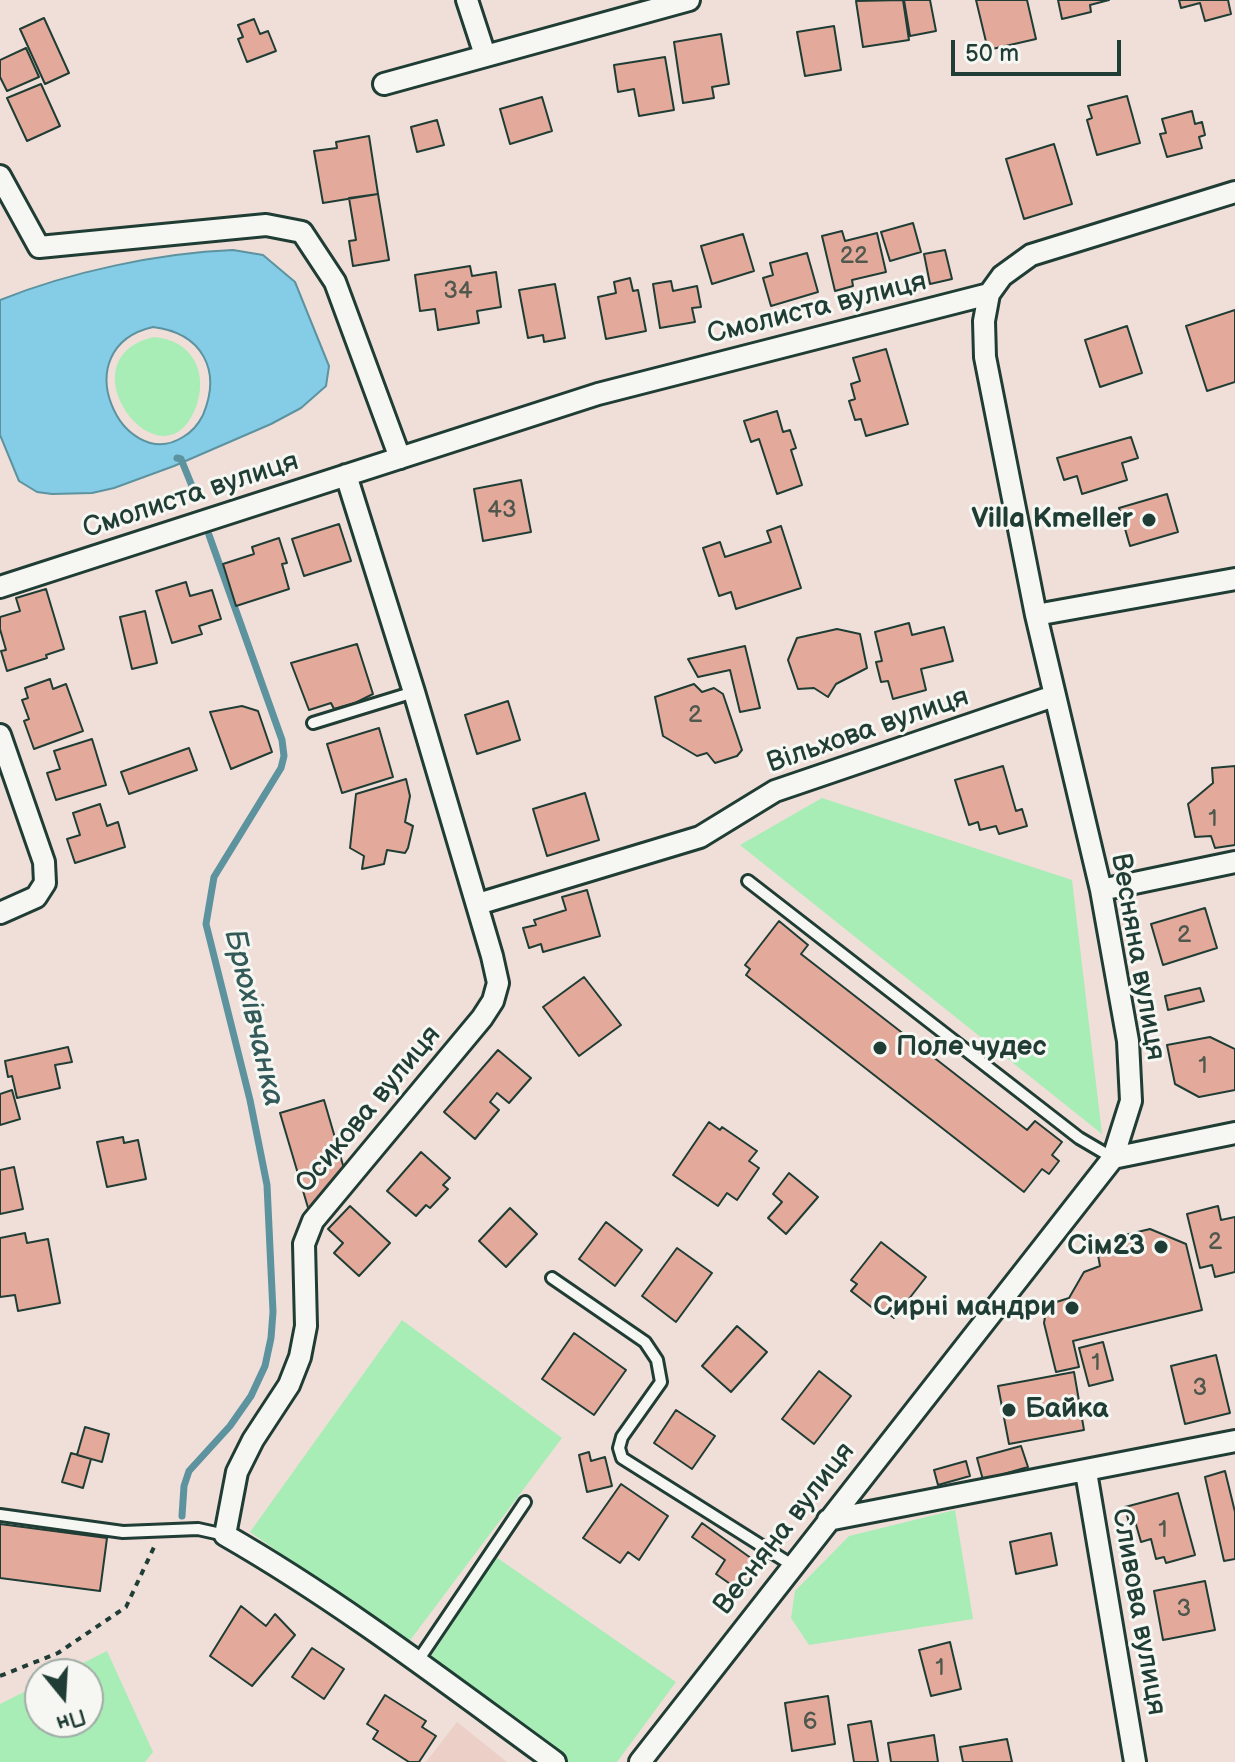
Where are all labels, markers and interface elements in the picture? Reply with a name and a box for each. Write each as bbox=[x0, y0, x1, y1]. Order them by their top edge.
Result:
scale bar bbox=[955, 24, 1125, 74]
text: 50 m bbox=[965, 39, 1019, 68]
house number: 22 bbox=[840, 243, 868, 271]
street label: Смолиста вулиця bbox=[704, 266, 930, 352]
house number: 34 bbox=[443, 278, 473, 306]
street label: Смолиста вулиця bbox=[79, 445, 303, 547]
house number: 43 bbox=[487, 497, 517, 525]
place label: Villa Kmeller bbox=[971, 503, 1133, 537]
marker: Villa Kmeller bbox=[1140, 511, 1158, 529]
street label: Вільхова вулиця bbox=[763, 681, 973, 781]
house number: 2 bbox=[688, 702, 702, 730]
house number: 1 bbox=[1208, 806, 1218, 834]
street label: Весняна вулиця bbox=[1102, 851, 1172, 1063]
house number: 2 bbox=[1177, 922, 1191, 950]
water label: Брюхівчанка bbox=[215, 926, 291, 1110]
street label: Осикова вулиця bbox=[289, 1019, 449, 1201]
place label: Поле чудес bbox=[896, 1031, 1047, 1065]
marker: Поле чудес bbox=[871, 1039, 889, 1057]
house number: 1 bbox=[1198, 1053, 1208, 1081]
house number: 2 bbox=[1208, 1229, 1222, 1257]
place label: Сім23 bbox=[1067, 1230, 1145, 1264]
marker: Сім23 bbox=[1152, 1238, 1170, 1256]
place label: Сирні мандри bbox=[873, 1291, 1056, 1325]
marker: Сирні мандри bbox=[1063, 1299, 1081, 1317]
house number: 1 bbox=[1091, 1350, 1101, 1378]
house number: 3 bbox=[1193, 1375, 1207, 1403]
place label: Байка bbox=[1025, 1393, 1108, 1427]
marker: Байка bbox=[1000, 1401, 1018, 1419]
street label: Весняна вулиця bbox=[707, 1436, 863, 1622]
street label: Сливова вулиця bbox=[1103, 1506, 1173, 1718]
house number: 1 bbox=[1158, 1517, 1168, 1545]
house number: 3 bbox=[1177, 1596, 1191, 1624]
house number: 1 bbox=[935, 1655, 945, 1683]
north arrow bbox=[24, 1658, 104, 1738]
text: Пн bbox=[53, 1702, 89, 1737]
house number: 6 bbox=[803, 1709, 817, 1737]

